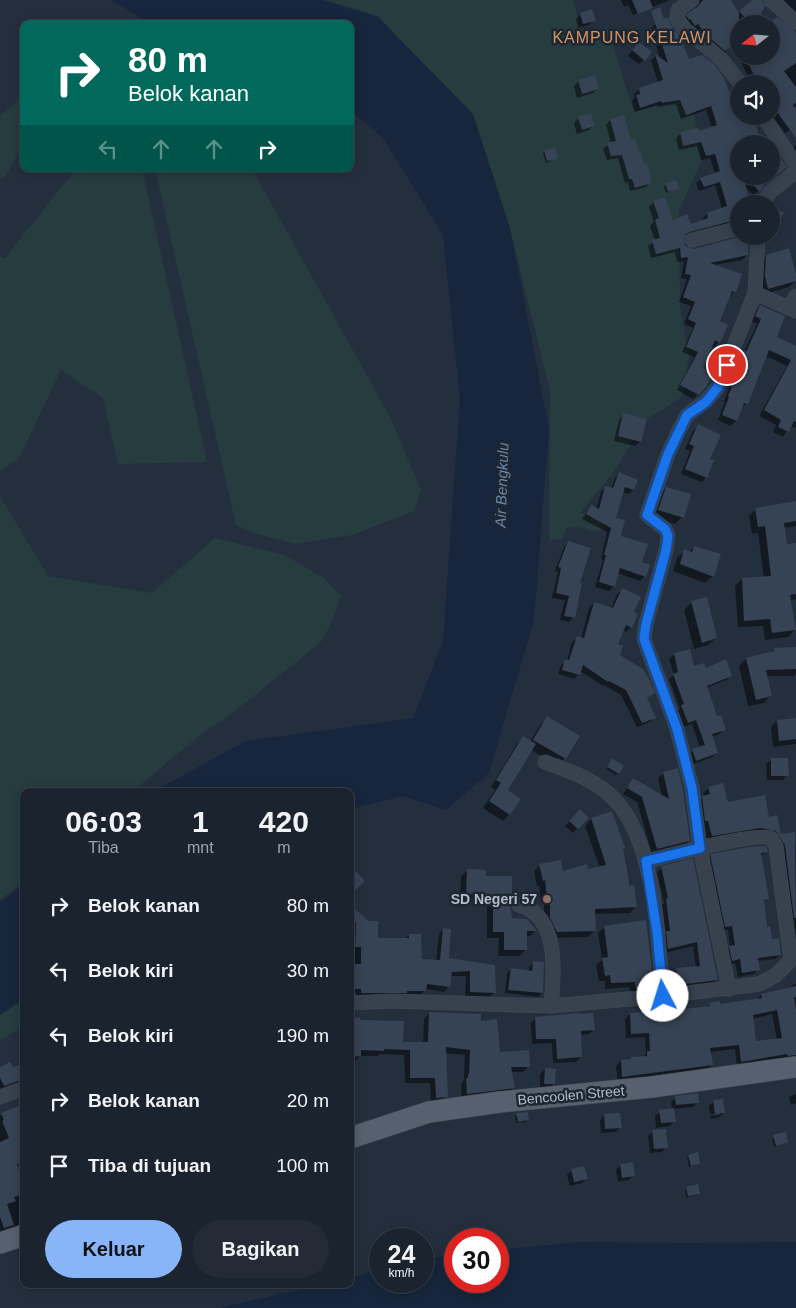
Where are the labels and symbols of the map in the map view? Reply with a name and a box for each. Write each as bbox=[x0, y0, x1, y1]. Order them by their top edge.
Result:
north arrow bbox=[730, 15, 780, 65]
district label: KAMPUNG KELAWI bbox=[552, 29, 712, 46]
pin bbox=[706, 344, 748, 386]
water label: Air Bengkulu bbox=[491, 442, 512, 529]
place label: SD Negeri 57 bbox=[451, 891, 537, 907]
marker: SD Negeri 57 bbox=[541, 893, 553, 905]
position arrow bbox=[636, 969, 688, 1021]
street label: Bencoolen Street bbox=[517, 1082, 625, 1108]
speed limit sign: 30 bbox=[444, 1228, 509, 1293]

